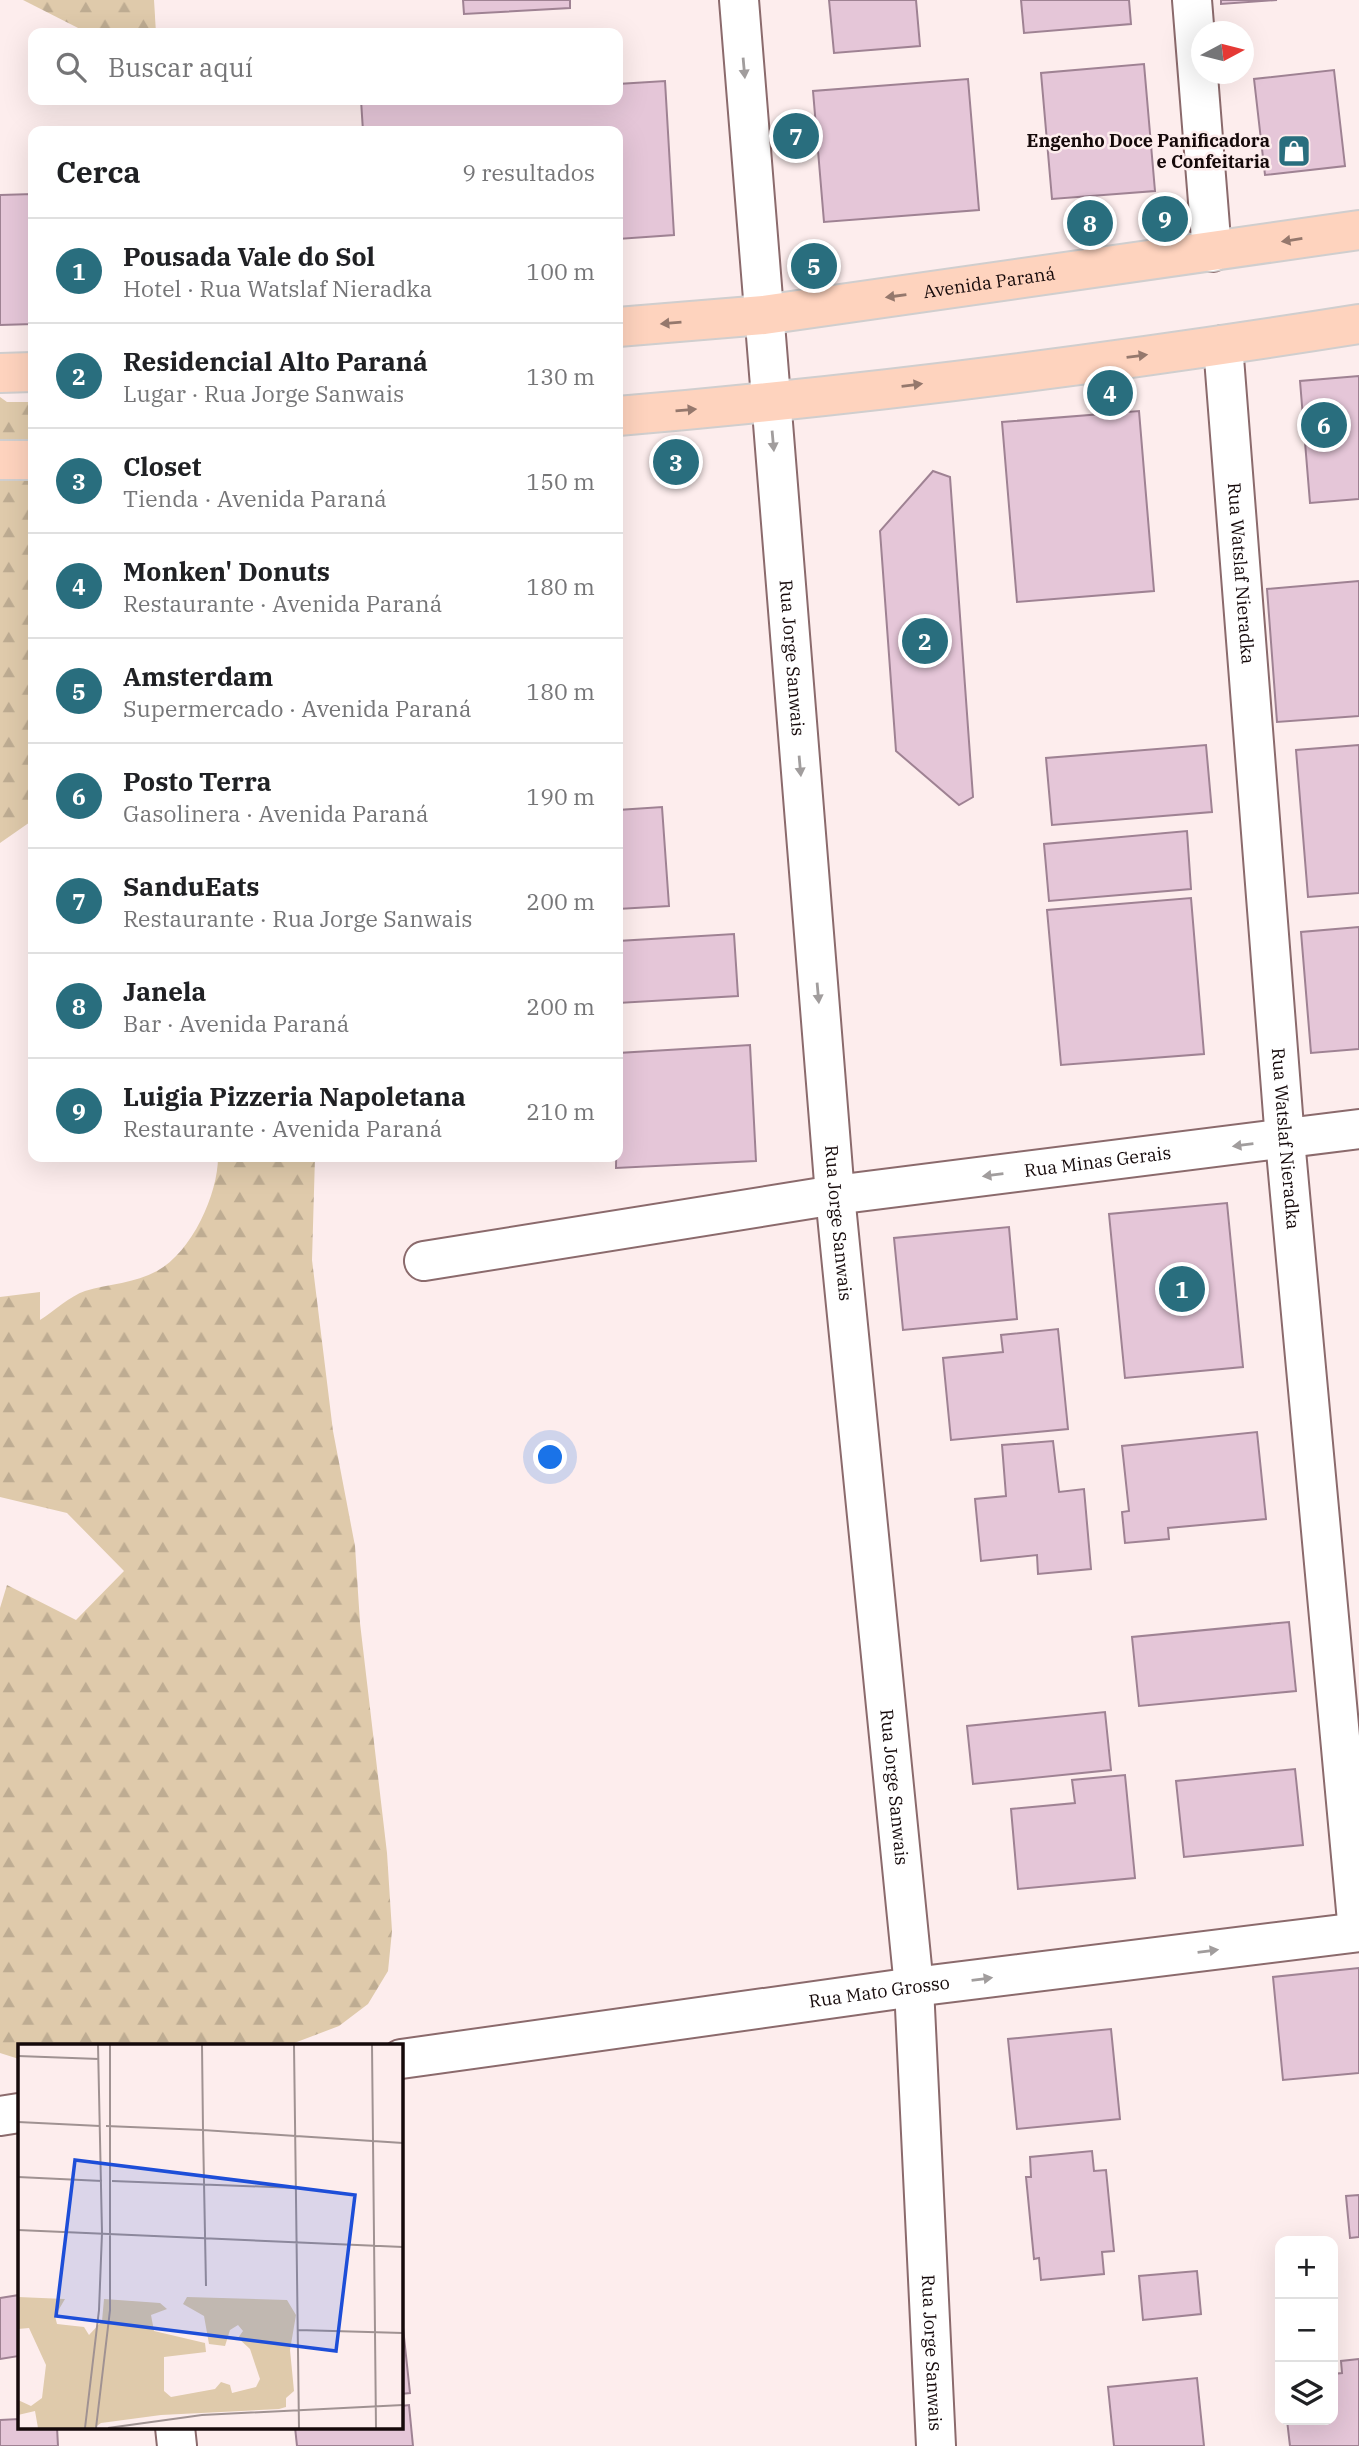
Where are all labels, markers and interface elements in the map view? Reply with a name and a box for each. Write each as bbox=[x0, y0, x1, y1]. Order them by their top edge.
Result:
north arrow bbox=[1191, 21, 1254, 84]
search box bbox=[28, 28, 623, 105]
icon: search bbox=[52, 48, 90, 86]
text: Buscar aquí bbox=[108, 50, 253, 84]
one-way arrow bbox=[739, 57, 750, 79]
pin: 7 bbox=[773, 110, 819, 162]
place label: Engenho Doce Panificadora e Confeitaria bbox=[1027, 129, 1270, 173]
shop icon: Engenho Doce Panificadora e Confeitaria bbox=[1275, 132, 1313, 170]
text: Cerca bbox=[56, 152, 141, 191]
text: 9 resultados bbox=[462, 157, 595, 187]
pin: 9 bbox=[1142, 193, 1188, 245]
pin: 8 bbox=[1067, 197, 1113, 249]
one-way arrow bbox=[1280, 235, 1302, 246]
text: Pousada Vale do Sol bbox=[123, 239, 375, 273]
pin: 5 bbox=[791, 240, 837, 292]
text: 1 bbox=[72, 256, 86, 286]
text: 100 m bbox=[526, 256, 595, 286]
street label: Avenida Paraná bbox=[922, 262, 1057, 303]
text: Hotel · Rua Watslaf Nieradka bbox=[123, 273, 432, 303]
one-way arrow bbox=[885, 291, 907, 302]
one-way arrow bbox=[659, 318, 681, 329]
text: Residencial Alto Paraná bbox=[123, 344, 428, 378]
one-way arrow bbox=[1127, 351, 1149, 362]
text: 2 bbox=[72, 361, 86, 391]
text: 130 m bbox=[526, 361, 595, 391]
pin: 4 bbox=[1087, 367, 1133, 419]
text: Lugar · Rua Jorge Sanwais bbox=[123, 378, 404, 408]
one-way arrow bbox=[901, 379, 923, 390]
pin: 6 bbox=[1301, 399, 1347, 451]
one-way arrow bbox=[675, 405, 697, 416]
one-way arrow bbox=[768, 431, 779, 453]
pin: 3 bbox=[653, 436, 699, 488]
text: Closet bbox=[123, 449, 202, 483]
text: 3 bbox=[72, 466, 86, 496]
text: 150 m bbox=[526, 466, 595, 496]
street label: Rua Watslaf Nieradka bbox=[1223, 481, 1260, 665]
text: Tienda · Avenida Paraná bbox=[123, 483, 387, 513]
text: Monken' Donuts bbox=[123, 554, 330, 588]
text: 4 bbox=[72, 571, 86, 601]
text: 180 m bbox=[526, 571, 595, 601]
street label: Rua Jorge Sanwais bbox=[775, 579, 810, 737]
text: Restaurante · Avenida Paraná bbox=[123, 588, 442, 618]
pin: 2 bbox=[902, 615, 948, 667]
text: Amsterdam bbox=[123, 659, 273, 693]
text: 5 bbox=[72, 676, 86, 706]
text: 180 m bbox=[526, 676, 595, 706]
text: Supermercado · Avenida Paraná bbox=[123, 693, 471, 723]
one-way arrow bbox=[795, 755, 806, 777]
text: Posto Terra bbox=[123, 764, 272, 798]
text: 6 bbox=[72, 781, 86, 811]
text: 190 m bbox=[526, 781, 595, 811]
text: Gasolinera · Avenida Paraná bbox=[123, 798, 429, 828]
text: SanduEats bbox=[123, 869, 260, 903]
text: 7 bbox=[72, 886, 86, 916]
text: 200 m bbox=[526, 886, 595, 916]
text: Restaurante · Rua Jorge Sanwais bbox=[123, 903, 473, 933]
text: Janela bbox=[123, 974, 206, 1008]
one-way arrow bbox=[813, 982, 824, 1004]
text: 8 bbox=[72, 991, 86, 1021]
text: 200 m bbox=[526, 991, 595, 1021]
text: Bar · Avenida Paraná bbox=[123, 1008, 349, 1038]
street label: Rua Watslaf Nieradka bbox=[1267, 1047, 1305, 1231]
text: Luigia Pizzeria Napoletana bbox=[123, 1079, 466, 1113]
text: 9 bbox=[72, 1096, 86, 1126]
text: 210 m bbox=[526, 1096, 595, 1126]
text: Restaurante · Avenida Paraná bbox=[123, 1113, 442, 1143]
one-way arrow bbox=[1232, 1139, 1254, 1150]
street label: Rua Minas Gerais bbox=[1023, 1141, 1172, 1182]
street label: Rua Jorge Sanwais bbox=[820, 1144, 858, 1302]
one-way arrow bbox=[982, 1170, 1004, 1181]
pin: 1 bbox=[1159, 1263, 1205, 1315]
your location bbox=[533, 1440, 567, 1474]
street label: Rua Jorge Sanwais bbox=[875, 1708, 914, 1866]
one-way arrow bbox=[1197, 1945, 1219, 1956]
street label: Rua Mato Grosso bbox=[807, 1971, 951, 2013]
one-way arrow bbox=[971, 1973, 993, 1984]
inset map bbox=[18, 2044, 402, 2428]
map controls bbox=[1275, 2236, 1338, 2425]
button: + bbox=[1275, 2236, 1338, 2299]
street label: Rua Jorge Sanwais bbox=[917, 2274, 947, 2432]
button: − bbox=[1275, 2299, 1338, 2362]
button: layers bbox=[1275, 2362, 1338, 2425]

